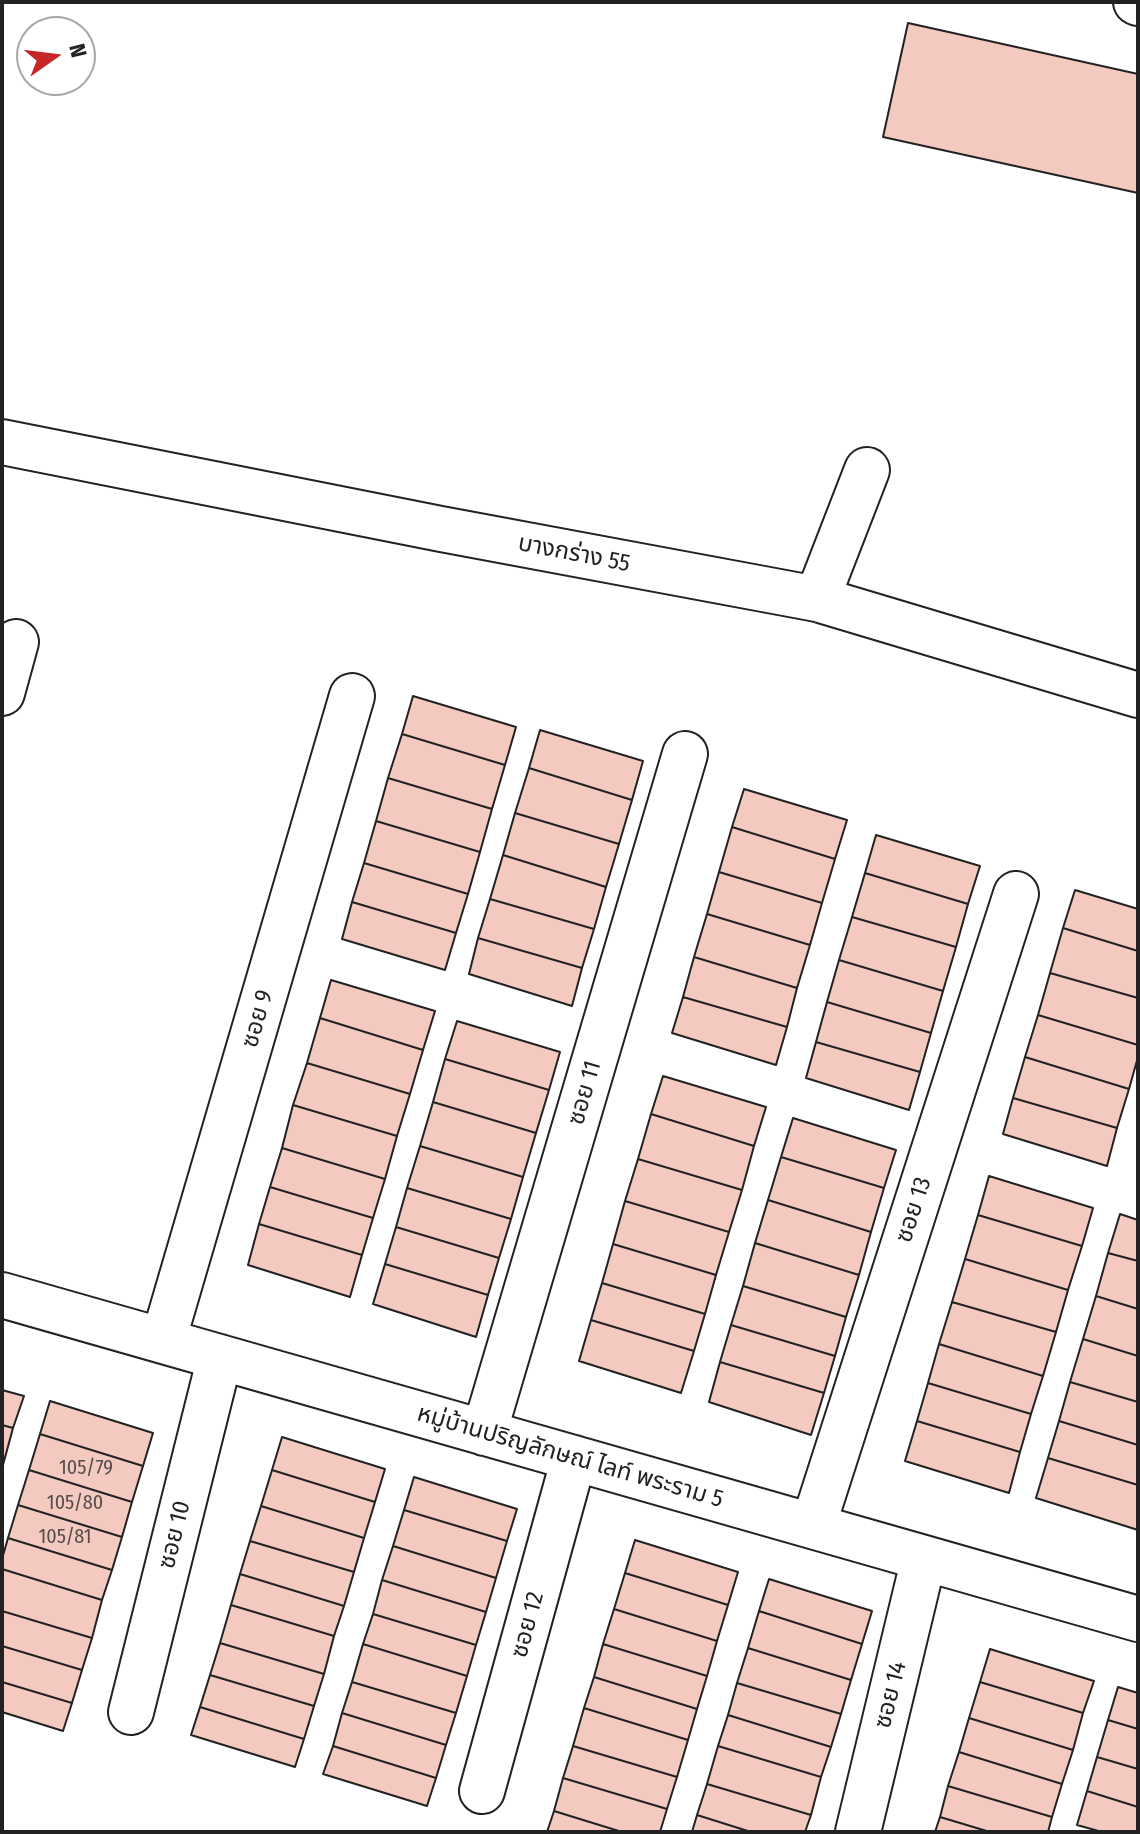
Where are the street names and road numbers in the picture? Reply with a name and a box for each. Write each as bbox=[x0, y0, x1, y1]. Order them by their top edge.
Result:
street label: บางกร่าง 55 bbox=[516, 529, 632, 579]
street label: ซอย 9 bbox=[236, 987, 280, 1051]
street label: ซอย 11 bbox=[562, 1058, 608, 1128]
street label: ซอย 13 bbox=[890, 1174, 938, 1246]
street label: หมู่บ้านปริญลักษณ์ ไลท์ พระราม 5 bbox=[414, 1399, 726, 1515]
street label: ซอย 10 bbox=[153, 1498, 197, 1572]
street label: ซอย 12 bbox=[505, 1589, 551, 1661]
street label: ซอย 14 bbox=[869, 1659, 913, 1731]

